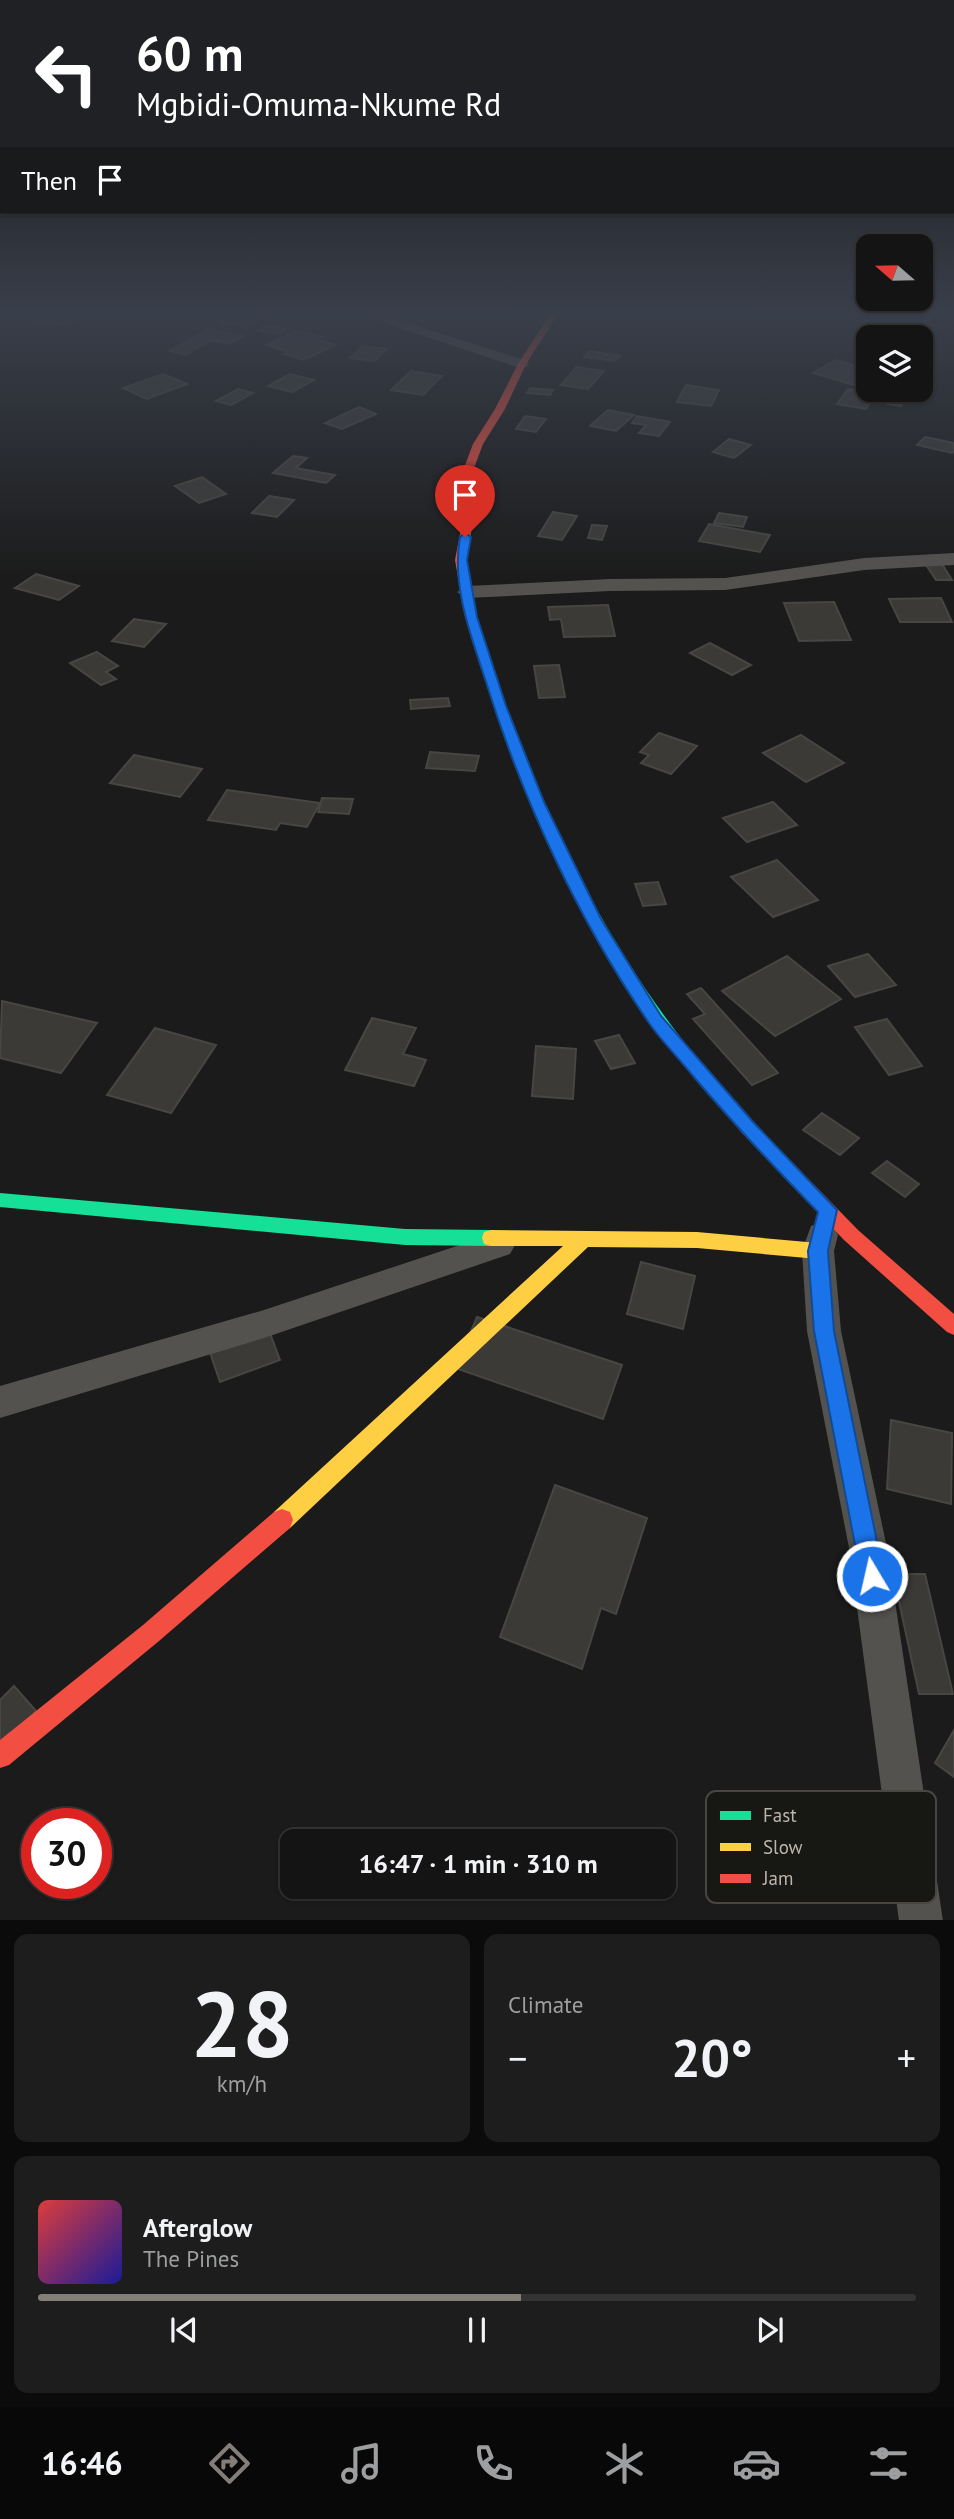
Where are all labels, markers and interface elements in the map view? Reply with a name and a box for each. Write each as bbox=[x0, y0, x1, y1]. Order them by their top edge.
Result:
text: 60 m bbox=[136, 21, 243, 85]
icon: left bbox=[21, 28, 112, 119]
text: Mgbidi-Omuma-Nkume Rd bbox=[136, 83, 501, 125]
icon: arrive bbox=[91, 161, 129, 199]
text: Then bbox=[21, 164, 77, 197]
north arrow bbox=[856, 234, 933, 312]
map controls bbox=[856, 234, 933, 402]
button: layers bbox=[856, 325, 933, 402]
pin bbox=[435, 465, 495, 537]
icon: arrive bbox=[446, 476, 484, 514]
position arrow bbox=[835, 1539, 909, 1613]
legend bbox=[706, 1791, 936, 1903]
text: Fast bbox=[763, 1803, 797, 1827]
speed limit sign: 30 bbox=[21, 1808, 112, 1899]
text: Slow bbox=[763, 1835, 803, 1859]
text: 16:47 · 1 min · 310 m bbox=[358, 1847, 598, 1880]
text: Jam bbox=[762, 1866, 793, 1890]
text: 28 bbox=[190, 1964, 294, 2082]
text: Climate bbox=[508, 1990, 583, 2019]
text: 20° bbox=[671, 2024, 753, 2091]
text: − bbox=[508, 2033, 527, 2082]
text: + bbox=[897, 2033, 916, 2082]
text: km/h bbox=[217, 2069, 267, 2098]
text: Afterglow bbox=[143, 2211, 252, 2244]
text: The Pines bbox=[143, 2244, 239, 2273]
icon: previous bbox=[165, 2311, 203, 2349]
icon: pause bbox=[458, 2311, 496, 2349]
icon: next bbox=[751, 2311, 789, 2349]
icon: directions bbox=[205, 2439, 254, 2488]
icon: music bbox=[337, 2439, 386, 2488]
icon: phone bbox=[469, 2439, 518, 2488]
icon: climate bbox=[600, 2439, 649, 2488]
icon: car bbox=[732, 2439, 781, 2488]
icon: filters bbox=[864, 2439, 913, 2488]
text: 16:46 bbox=[41, 2442, 123, 2484]

